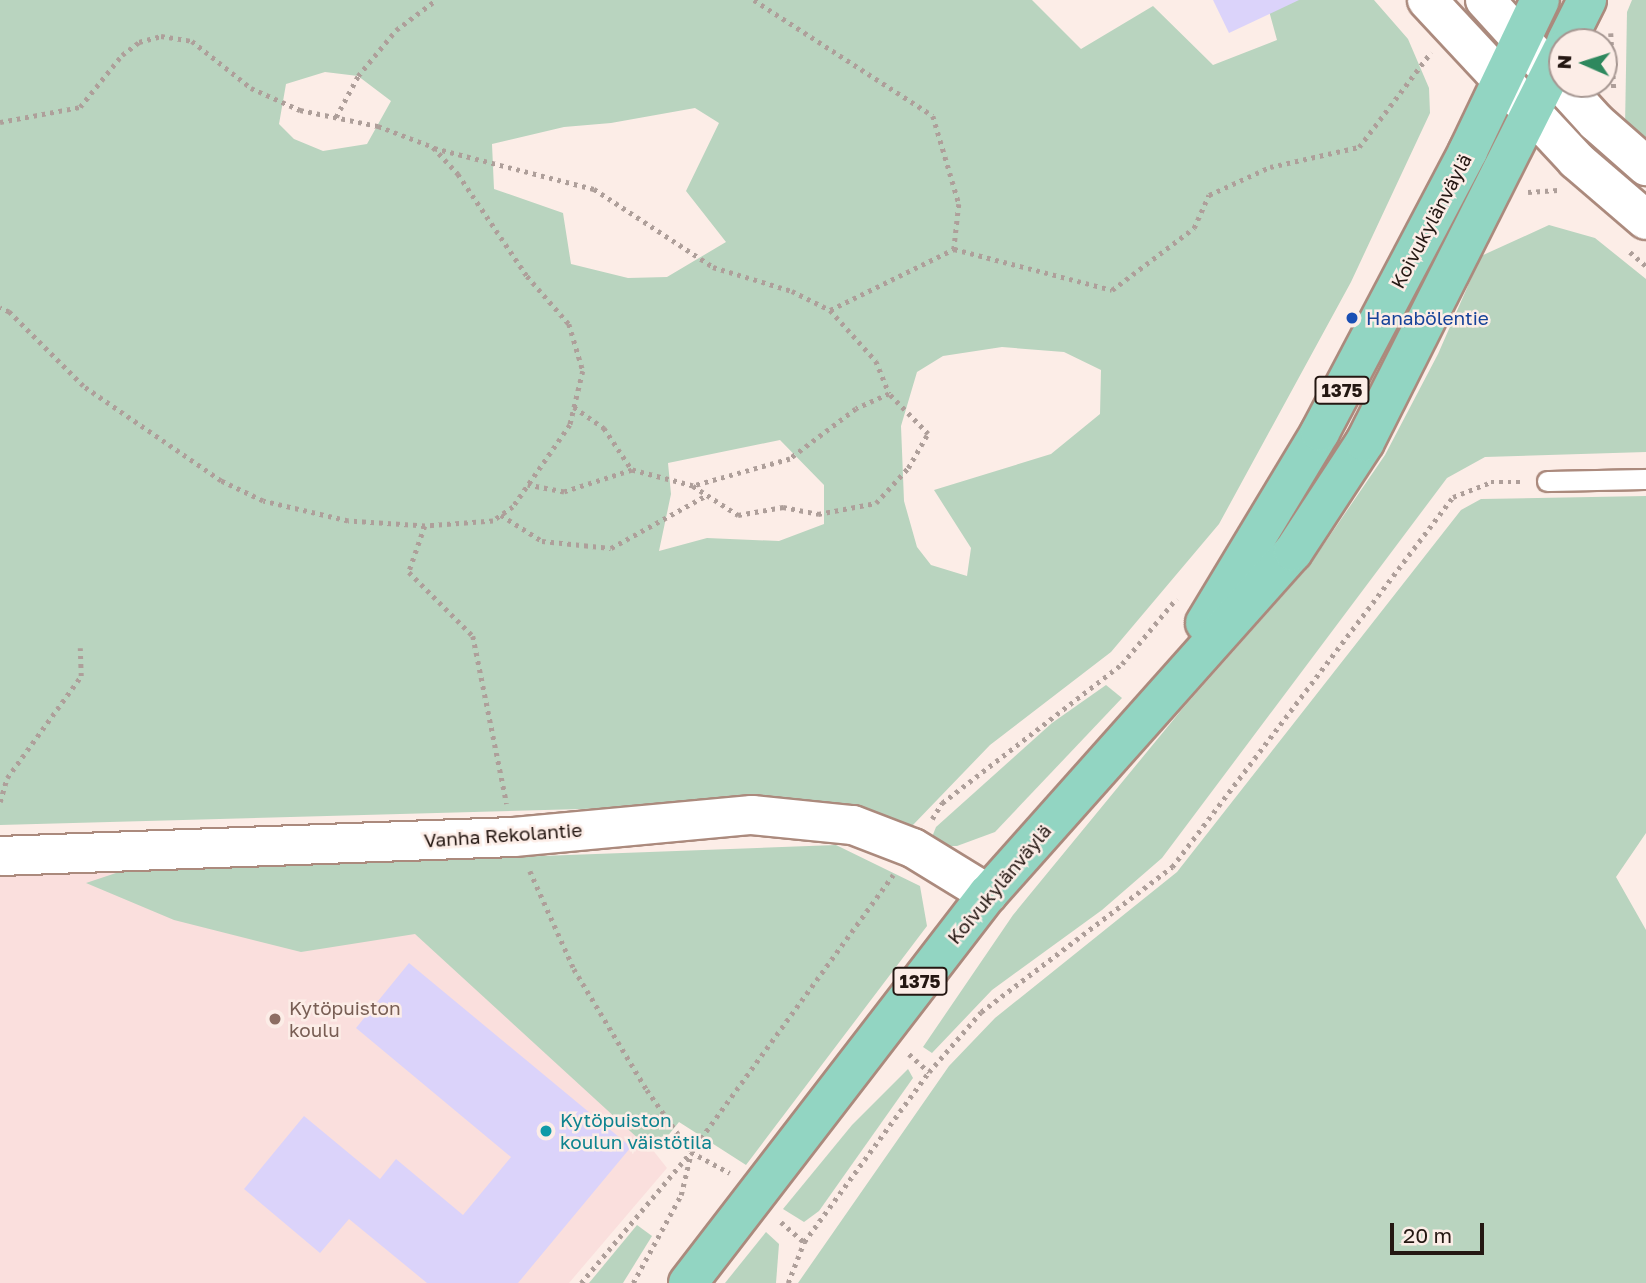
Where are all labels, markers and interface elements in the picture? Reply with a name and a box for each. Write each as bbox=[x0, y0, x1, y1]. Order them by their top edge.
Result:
north arrow bbox=[1548, 28, 1618, 98]
text: N bbox=[1552, 54, 1575, 70]
street label: Koivukylänväylä bbox=[1386, 150, 1476, 292]
place label: Hanabölentie bbox=[1366, 307, 1489, 329]
marker: Hanabölentie bbox=[1344, 310, 1360, 326]
road number: 1375 bbox=[1314, 376, 1370, 404]
street label: Vanha Rekolantie bbox=[423, 818, 583, 852]
street label: Koivukylänväylä bbox=[942, 820, 1056, 948]
road number: 1375 bbox=[892, 966, 948, 996]
place label: Kytöpuiston koulu bbox=[289, 997, 401, 1041]
marker: Kytöpuiston koulu bbox=[267, 1011, 283, 1027]
place label: Kytöpuiston koulun väistötila bbox=[560, 1109, 712, 1153]
marker: Kytöpuiston koulun väistötila bbox=[538, 1123, 554, 1139]
scale bar bbox=[1394, 1210, 1488, 1254]
text: 20 m bbox=[1403, 1222, 1452, 1248]

